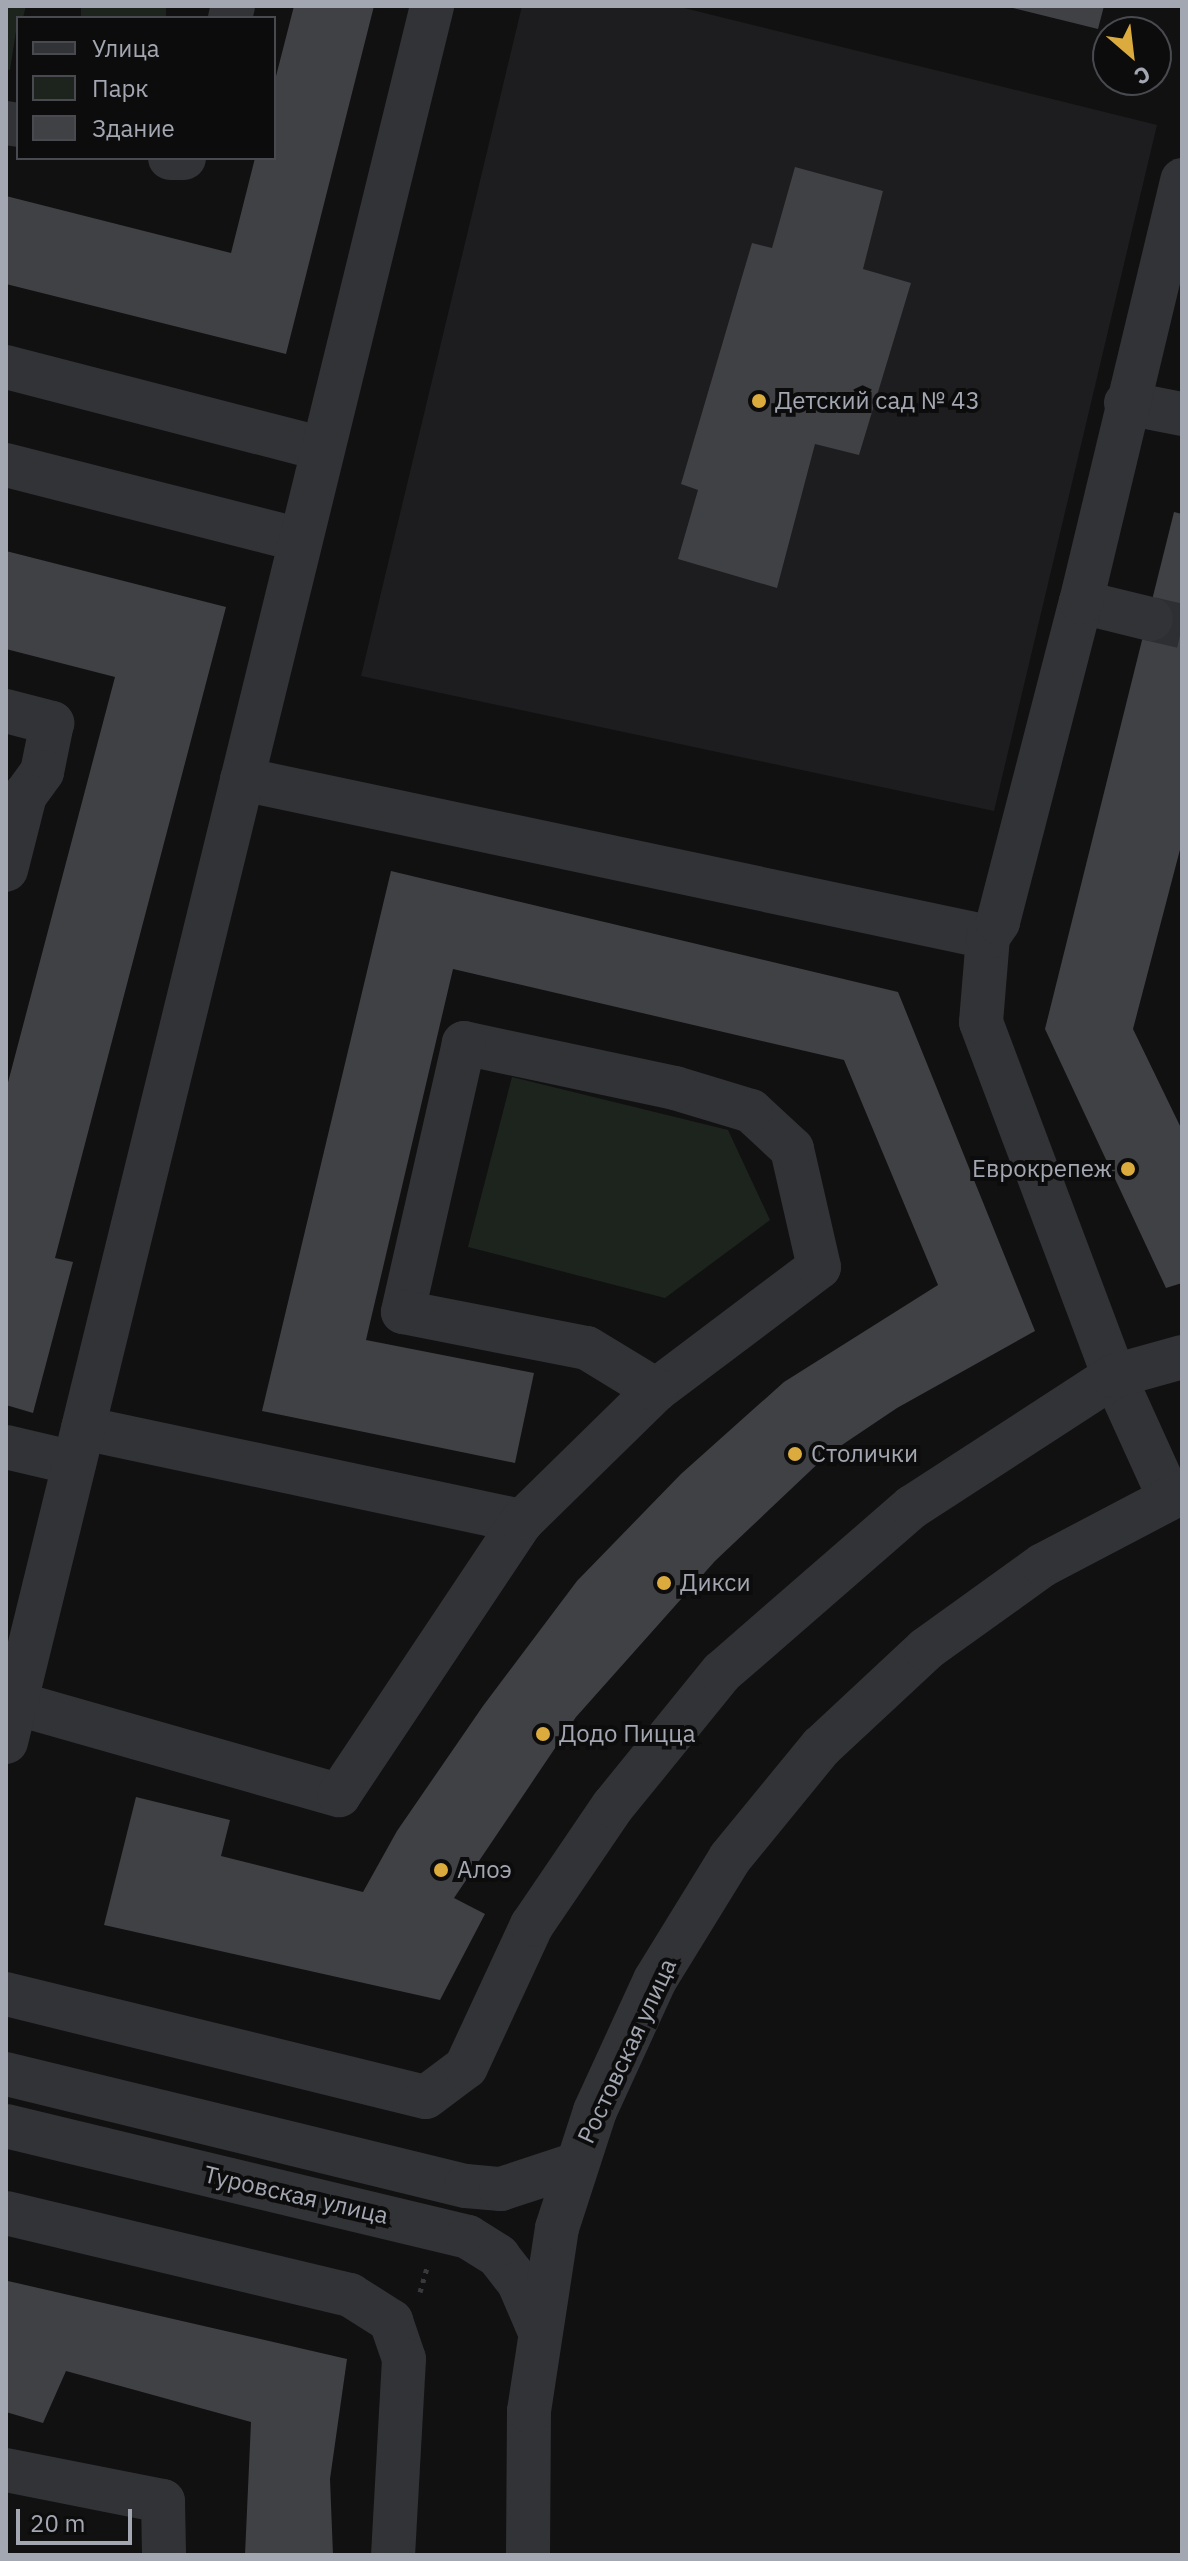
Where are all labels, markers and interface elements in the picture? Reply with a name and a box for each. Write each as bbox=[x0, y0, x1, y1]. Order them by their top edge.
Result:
legend bbox=[16, 16, 276, 160]
north arrow bbox=[1092, 16, 1172, 96]
text: Улица bbox=[92, 32, 160, 64]
text: С bbox=[1129, 60, 1156, 92]
text: Парк bbox=[92, 72, 149, 104]
text: Здание bbox=[92, 112, 175, 144]
place label: Детский сад № 43 bbox=[775, 387, 980, 415]
marker: Детский сад № 43 bbox=[750, 392, 768, 410]
place label: Еврокрепеж bbox=[972, 1155, 1112, 1183]
marker: Еврокрепеж bbox=[1119, 1160, 1137, 1178]
place label: Столички bbox=[811, 1440, 918, 1468]
marker: Столички bbox=[786, 1445, 804, 1463]
place label: Дикси bbox=[680, 1569, 751, 1597]
marker: Дикси bbox=[655, 1574, 673, 1592]
place label: Додо Пицца bbox=[559, 1720, 695, 1748]
marker: Додо Пицца bbox=[534, 1725, 552, 1743]
place label: Алоэ bbox=[457, 1856, 512, 1884]
marker: Алоэ bbox=[432, 1861, 450, 1879]
street label: Ростовская улица bbox=[572, 1954, 682, 2148]
street label: Туровская улица bbox=[201, 2160, 391, 2230]
scale bar bbox=[20, 2493, 136, 2543]
text: 20 m bbox=[30, 2507, 85, 2539]

